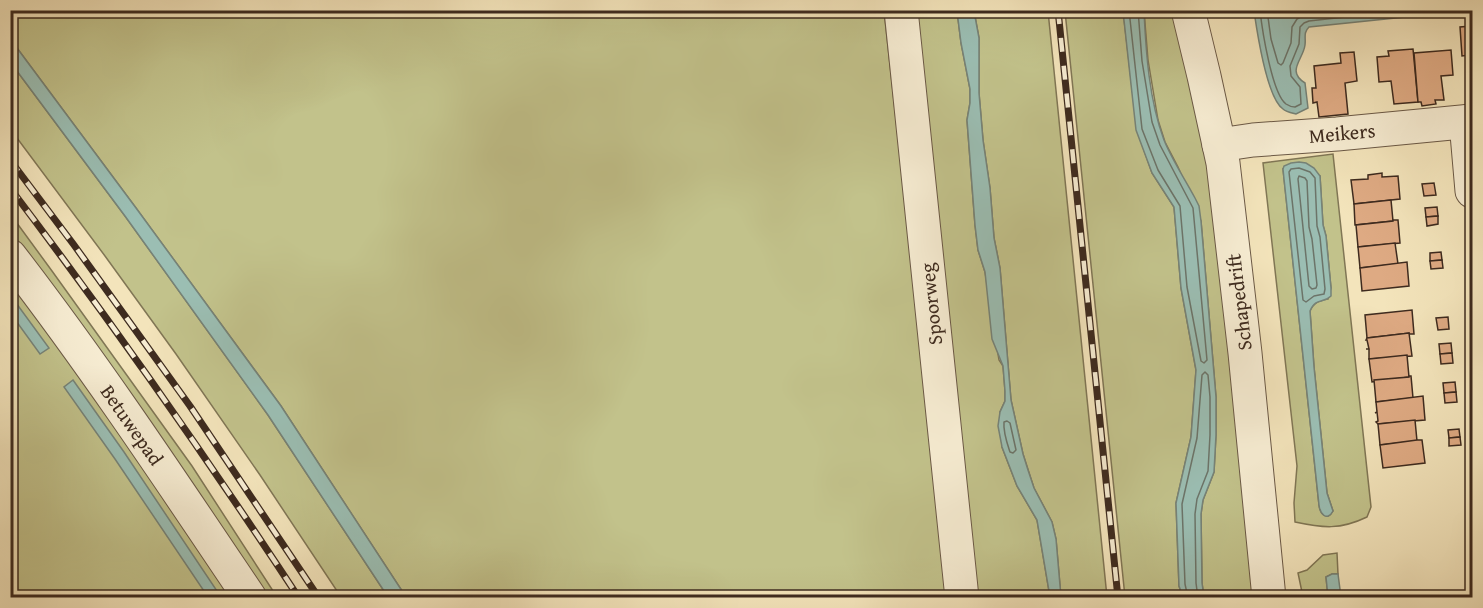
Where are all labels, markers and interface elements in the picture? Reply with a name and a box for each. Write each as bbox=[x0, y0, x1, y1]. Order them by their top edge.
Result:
street label: Meikers bbox=[1307, 115, 1377, 150]
street label: Schapedrift bbox=[1218, 252, 1259, 352]
street label: Spoorweg bbox=[912, 262, 949, 347]
street label: Betuwepad bbox=[94, 378, 171, 471]

